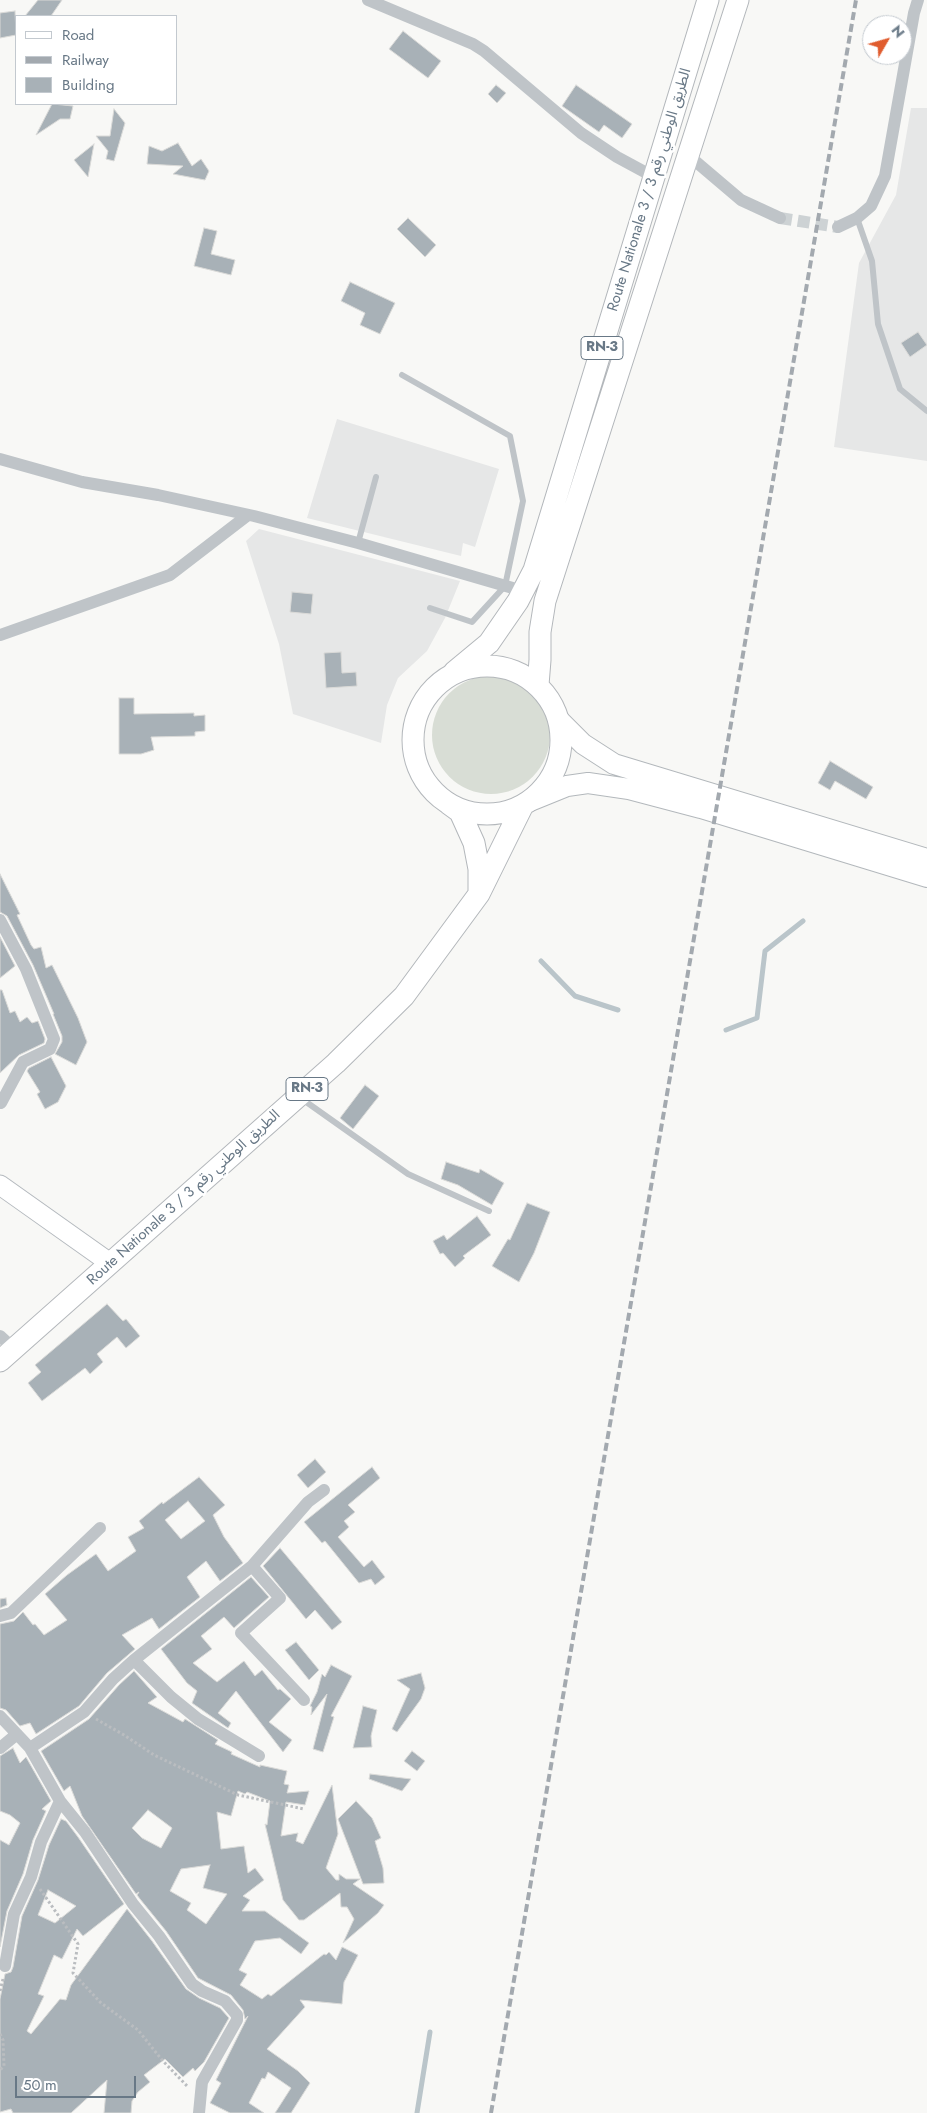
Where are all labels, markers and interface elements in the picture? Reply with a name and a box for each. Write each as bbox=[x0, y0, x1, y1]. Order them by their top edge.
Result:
legend bbox=[15, 15, 178, 105]
north arrow bbox=[862, 15, 912, 65]
text: N bbox=[887, 21, 909, 42]
text: Road bbox=[62, 24, 94, 46]
text: Railway bbox=[62, 49, 109, 71]
street label: Route Nationale 3 / الطريق الوطني رقم 3 bbox=[604, 66, 696, 314]
text: Building bbox=[62, 74, 114, 96]
road number: RN-3 bbox=[581, 336, 623, 359]
road number: RN-3 bbox=[286, 1078, 328, 1100]
street label: Route Nationale 3 / الطريق الوطني رقم 3 bbox=[84, 1107, 284, 1289]
scale bar bbox=[18, 2066, 139, 2098]
text: 50 m bbox=[23, 2074, 57, 2096]

